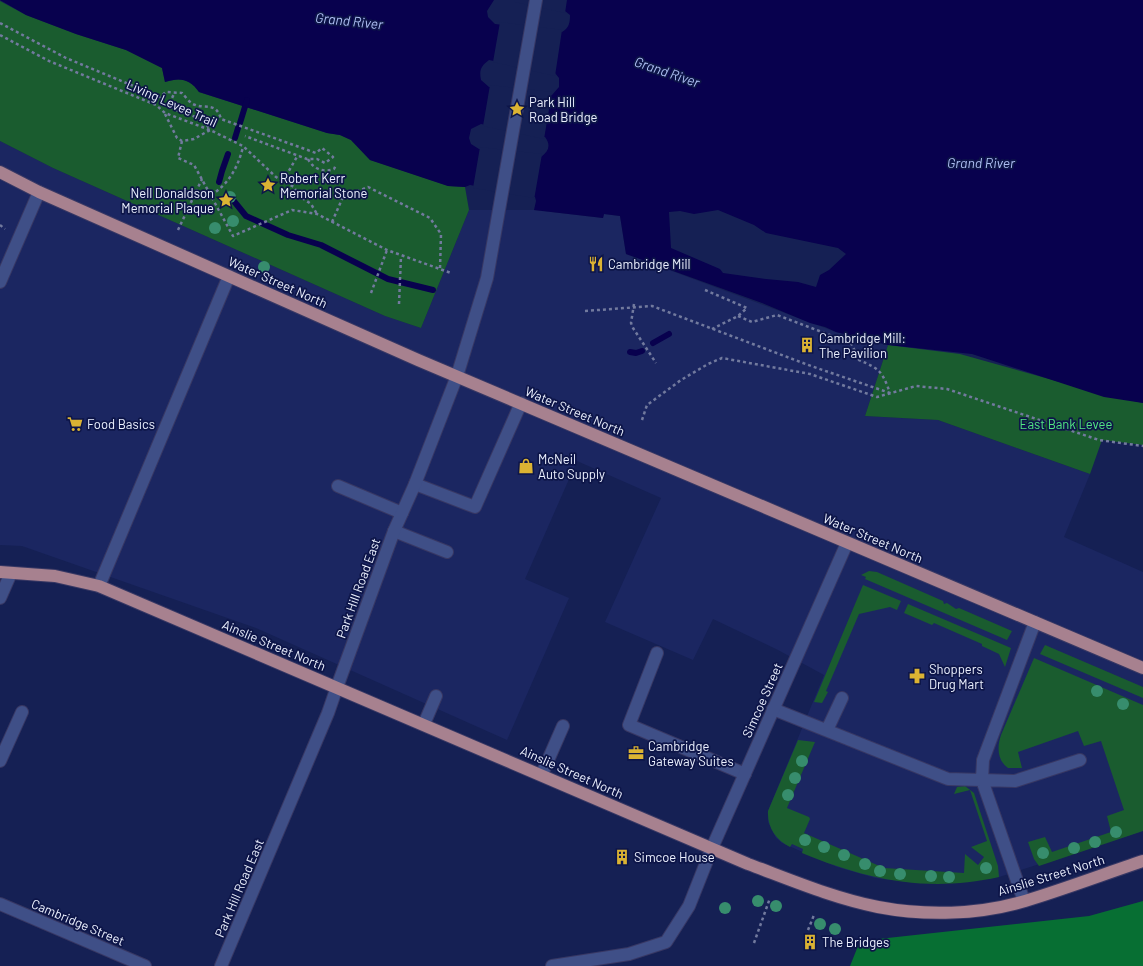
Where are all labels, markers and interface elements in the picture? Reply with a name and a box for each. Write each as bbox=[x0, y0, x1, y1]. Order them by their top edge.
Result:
water label: Grand River bbox=[314, 8, 385, 33]
water label: Grand River bbox=[632, 52, 703, 91]
street label: Living Levee Trail bbox=[124, 76, 220, 130]
place label: Park Hill Road Bridge bbox=[529, 94, 598, 125]
place icon: Park Hill Road Bridge bbox=[508, 100, 526, 118]
water label: Grand River bbox=[947, 154, 1016, 171]
place label: Robert Kerr Memorial Stone bbox=[280, 170, 367, 201]
place icon: Robert Kerr Memorial Stone bbox=[259, 176, 277, 194]
place label: Nell Donaldson Memorial Plaque bbox=[121, 185, 214, 216]
place icon: Nell Donaldson Memorial Plaque bbox=[217, 191, 235, 209]
street label: Water Street North bbox=[226, 253, 330, 311]
restaurant icon: Cambridge Mill bbox=[587, 255, 605, 273]
place label: Cambridge Mill bbox=[608, 256, 691, 272]
place label: Cambridge Mill: The Pavilion bbox=[819, 330, 906, 361]
building icon: Cambridge Mill: The Pavilion bbox=[798, 336, 816, 354]
street label: Water Street North bbox=[523, 383, 627, 439]
supermarket icon: Food Basics bbox=[66, 415, 84, 433]
place label: Food Basics bbox=[87, 416, 155, 432]
park label: East Bank Levee bbox=[1020, 416, 1113, 432]
place label: McNeil Auto Supply bbox=[538, 451, 605, 482]
shop icon: McNeil Auto Supply bbox=[517, 457, 535, 475]
street label: Water Street North bbox=[821, 510, 925, 566]
street label: Park Hill Road East bbox=[332, 536, 384, 640]
street label: Ainslie Street North bbox=[220, 616, 328, 674]
street label: Simcoe Street bbox=[738, 660, 786, 740]
place label: Shoppers Drug Mart bbox=[929, 661, 984, 692]
pharmacy icon: Shoppers Drug Mart bbox=[908, 667, 926, 685]
place label: Cambridge Gateway Suites bbox=[648, 738, 734, 769]
street label: Ainslie Street North bbox=[518, 742, 626, 802]
office icon: Cambridge Gateway Suites bbox=[627, 744, 645, 762]
street label: Park Hill Road East bbox=[211, 836, 267, 940]
building icon: Simcoe House bbox=[613, 848, 631, 866]
place label: Simcoe House bbox=[634, 849, 715, 865]
street label: Ainslie Street North bbox=[996, 851, 1106, 899]
street label: Cambridge Street bbox=[29, 895, 127, 949]
building icon: The Bridges bbox=[801, 933, 819, 951]
place label: The Bridges bbox=[822, 934, 889, 950]

